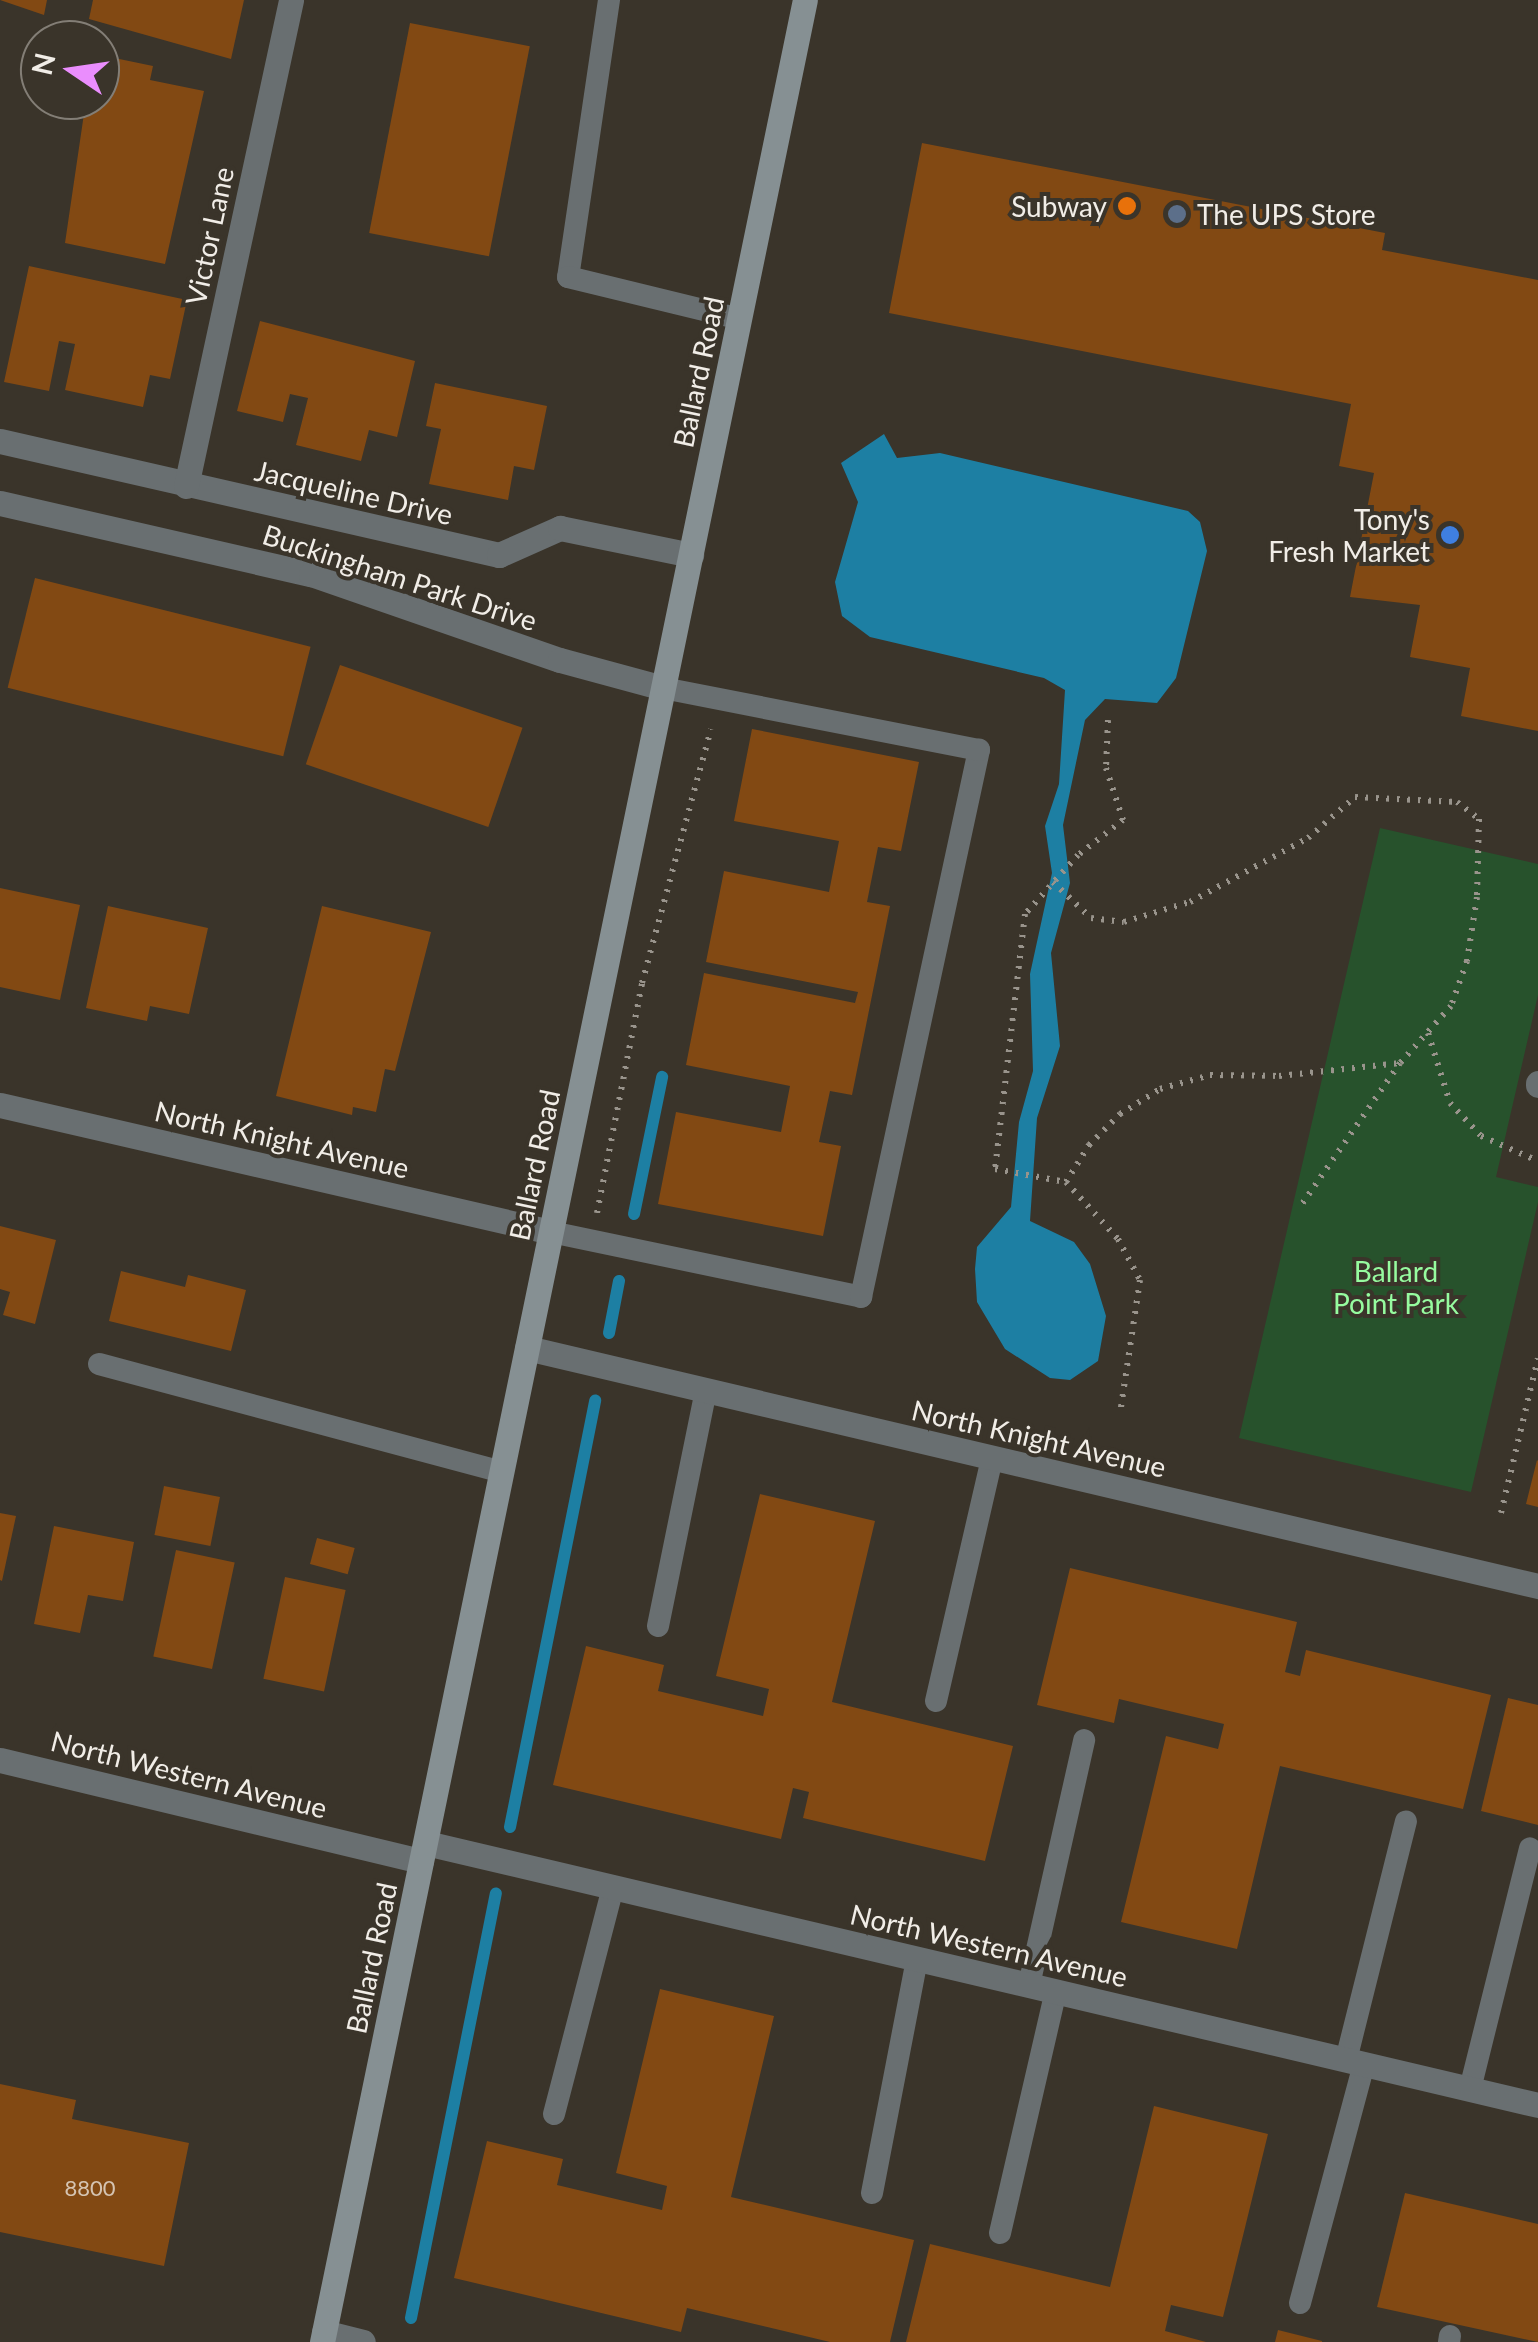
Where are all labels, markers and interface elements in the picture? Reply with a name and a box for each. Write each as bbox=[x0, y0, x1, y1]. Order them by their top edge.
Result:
north arrow bbox=[20, 20, 120, 120]
text: N bbox=[24, 49, 62, 78]
street label: Victor Lane bbox=[178, 164, 240, 308]
place label: Subway bbox=[1011, 189, 1107, 223]
marker: Subway bbox=[1116, 195, 1138, 217]
place label: The UPS Store bbox=[1197, 197, 1375, 231]
marker: The UPS Store bbox=[1166, 203, 1188, 225]
street label: Ballard Road bbox=[666, 293, 730, 451]
street label: Jacqueline Drive bbox=[252, 453, 456, 531]
place label: Tony's Fresh Market bbox=[1268, 502, 1430, 568]
street label: Buckingham Park Drive bbox=[259, 517, 541, 637]
marker: Tony's Fresh Market bbox=[1439, 524, 1461, 546]
street label: Ballard Road bbox=[502, 1086, 566, 1244]
street label: North Knight Avenue bbox=[151, 1093, 413, 1185]
park label: Ballard Point Park bbox=[1333, 1254, 1459, 1320]
street label: North Knight Avenue bbox=[908, 1392, 1170, 1484]
street label: North Western Avenue bbox=[47, 1723, 331, 1825]
street label: Ballard Road bbox=[339, 1879, 403, 2037]
street label: North Western Avenue bbox=[847, 1897, 1131, 1993]
house number: 8800 bbox=[64, 2175, 116, 2201]

